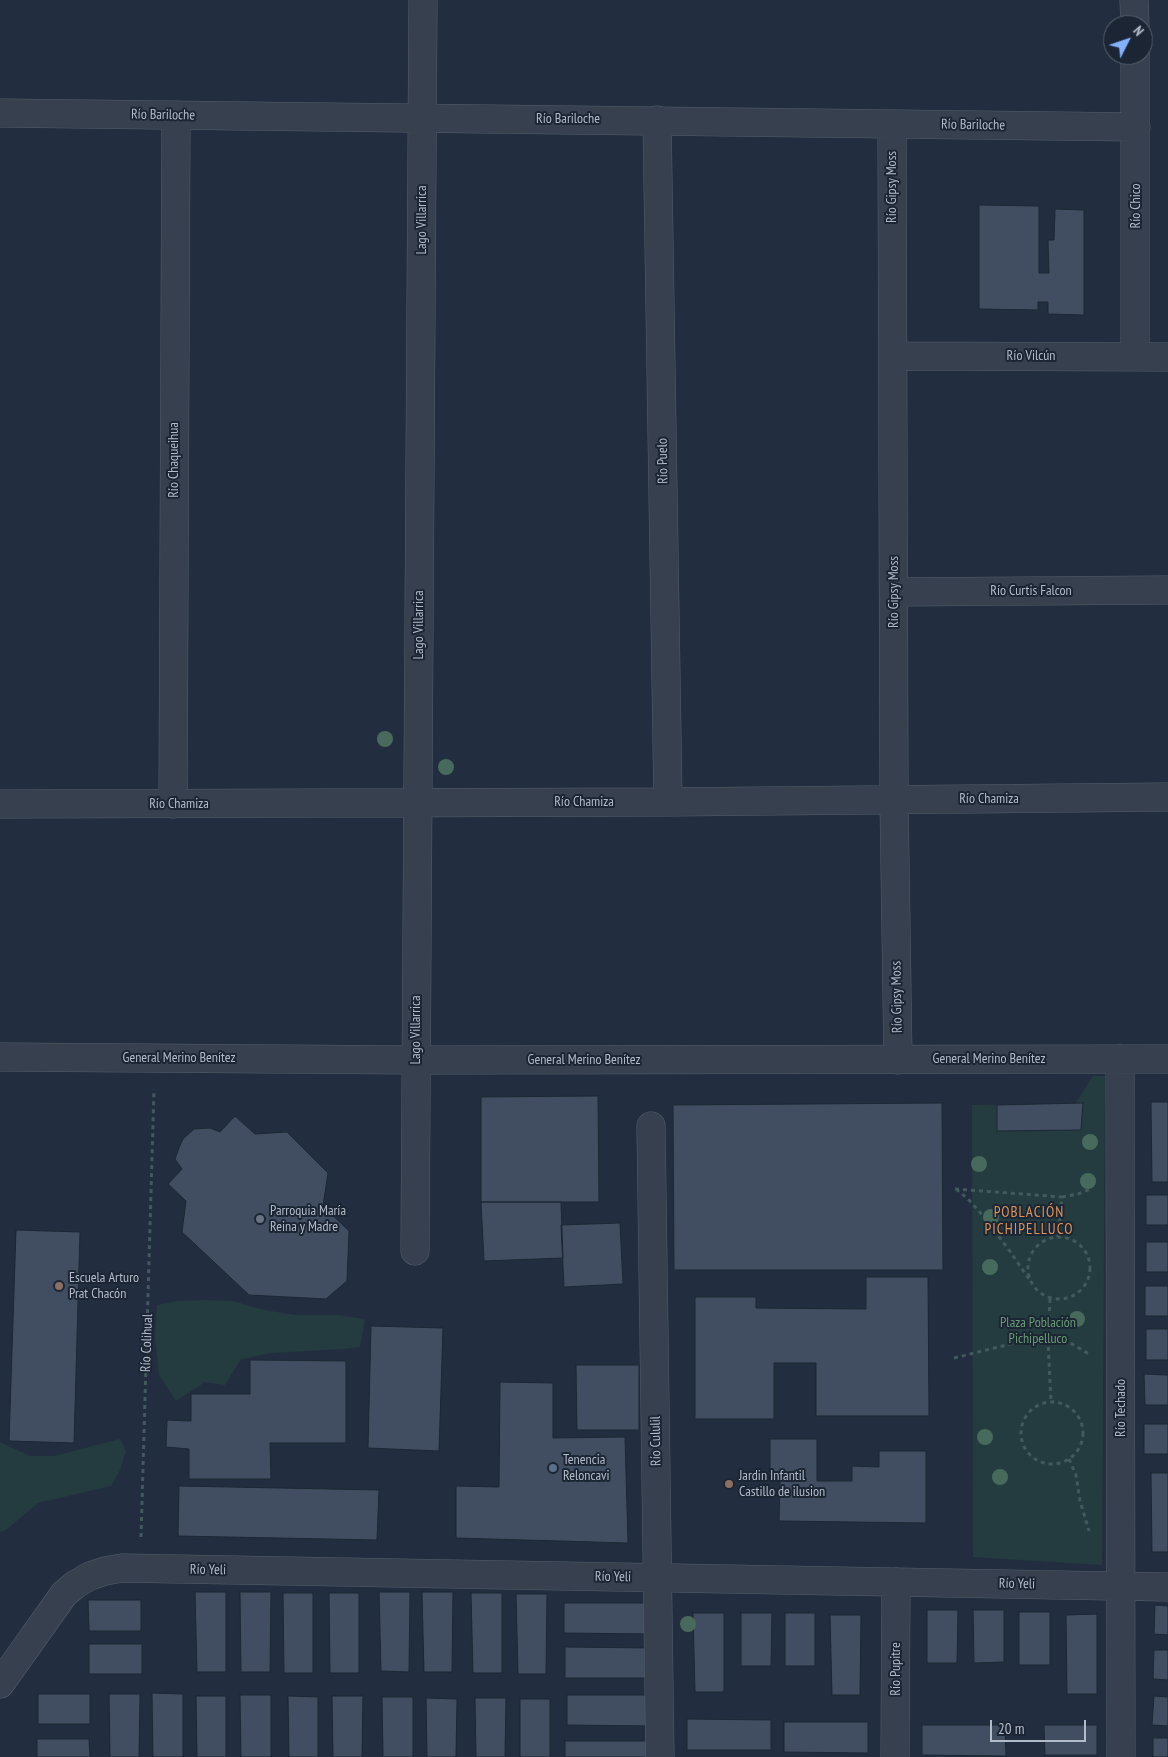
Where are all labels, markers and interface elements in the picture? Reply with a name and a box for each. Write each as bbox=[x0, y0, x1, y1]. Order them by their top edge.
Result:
north arrow bbox=[1103, 15, 1153, 65]
text: N bbox=[1129, 22, 1148, 40]
street label: Río Bariloche bbox=[131, 106, 195, 124]
street label: Río Bariloche bbox=[536, 111, 600, 127]
street label: Río Bariloche bbox=[941, 116, 1005, 134]
street label: Río Gipsy Moss bbox=[884, 151, 900, 223]
street label: Río Chico bbox=[1128, 183, 1144, 229]
street label: Lago Villarrica bbox=[414, 185, 430, 255]
street label: Río Vilcún bbox=[1007, 348, 1055, 364]
street label: Río Chaqueihua bbox=[166, 422, 182, 498]
street label: Río Puelo bbox=[654, 438, 672, 484]
street label: Río Gipsy Moss bbox=[886, 556, 902, 628]
street label: Río Curtis Falcon bbox=[990, 583, 1072, 599]
street label: Lago Villarrica bbox=[411, 590, 427, 660]
street label: Río Chamiza bbox=[959, 791, 1019, 807]
street label: Río Chamiza bbox=[554, 794, 614, 810]
street label: Río Chamiza bbox=[149, 796, 209, 812]
street label: Río Gipsy Moss bbox=[888, 961, 906, 1033]
street label: Lago Villarrica bbox=[408, 995, 424, 1065]
street label: General Merino Benítez bbox=[122, 1050, 236, 1066]
street label: General Merino Benítez bbox=[932, 1051, 1046, 1067]
street label: General Merino Benítez bbox=[527, 1052, 641, 1068]
place label: Parroquia María Reina y Madre bbox=[270, 1203, 346, 1236]
district label: POBLACIÓN PICHIPELLUCO bbox=[983, 1204, 1075, 1239]
marker: Parroquia María Reina y Madre bbox=[254, 1213, 266, 1225]
place label: Escuela Arturo Prat Chacón bbox=[69, 1270, 139, 1302]
marker: Escuela Arturo Prat Chacón bbox=[53, 1280, 65, 1292]
street label: Río Colihual bbox=[138, 1314, 156, 1372]
park label: Plaza Población Pichipelluco bbox=[1000, 1315, 1076, 1348]
street label: Río Techado bbox=[1113, 1379, 1129, 1437]
street label: Río Cululil bbox=[647, 1416, 665, 1466]
place label: Tenencia Reloncavi bbox=[563, 1452, 609, 1484]
marker: Tenencia Reloncavi bbox=[547, 1462, 559, 1474]
place label: Jardin Infantil Castillo de ilusion bbox=[739, 1468, 825, 1500]
marker: Jardin Infantil Castillo de ilusion bbox=[723, 1478, 735, 1490]
street label: Río Yeli bbox=[190, 1561, 226, 1579]
street label: Río Yeli bbox=[595, 1568, 631, 1586]
street label: Río Yeli bbox=[999, 1575, 1035, 1593]
street label: Río Pupitre bbox=[888, 1642, 904, 1696]
scale bar bbox=[993, 1710, 1089, 1742]
text: 20 m bbox=[998, 1719, 1024, 1738]

